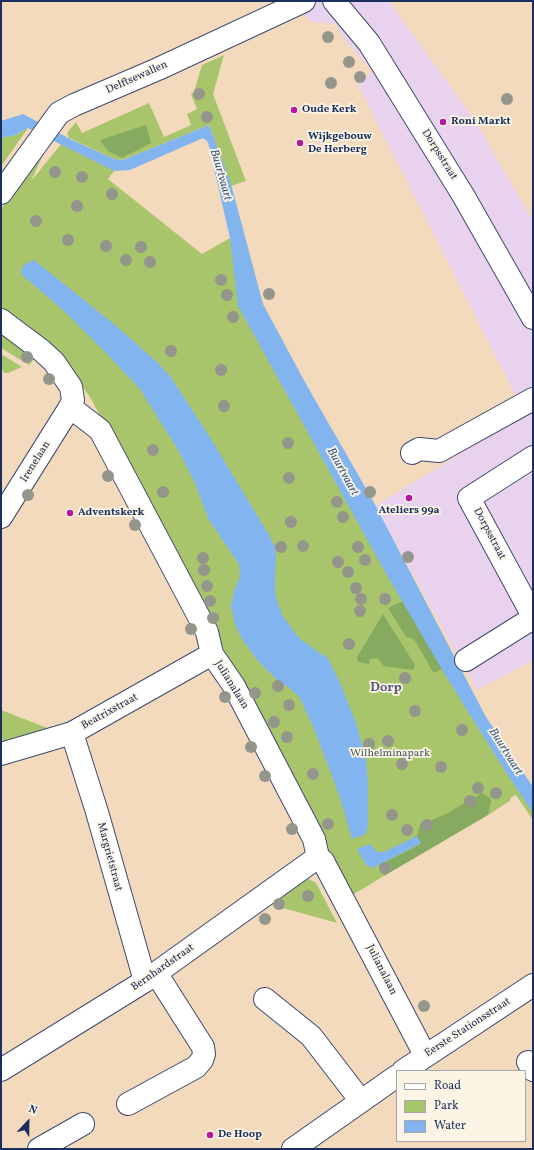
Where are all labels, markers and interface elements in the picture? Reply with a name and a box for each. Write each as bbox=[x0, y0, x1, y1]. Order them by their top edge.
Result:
street label: Delftsewallen bbox=[104, 58, 170, 98]
place label: Oude Kerk bbox=[302, 103, 357, 117]
marker: Oude Kerk bbox=[289, 105, 299, 115]
place label: Roni Markt bbox=[451, 115, 511, 129]
marker: Roni Markt bbox=[438, 117, 448, 127]
street label: Dorpsstraat bbox=[418, 127, 460, 183]
place label: Wijkgebouw De Herberg bbox=[308, 130, 372, 156]
marker: Wijkgebouw De Herberg bbox=[295, 138, 305, 148]
water label: Buurtvaart bbox=[206, 148, 234, 202]
street label: Irenelaan bbox=[18, 439, 54, 485]
water label: Buurtvaart bbox=[323, 445, 361, 499]
marker: Ateliers 99a bbox=[404, 493, 414, 503]
place label: Ateliers 99a bbox=[379, 504, 439, 518]
place label: Adventskerk bbox=[78, 506, 144, 520]
street label: Dorpsstraat bbox=[470, 506, 508, 562]
marker: Adventskerk bbox=[65, 508, 75, 518]
street label: Julianalaan bbox=[211, 658, 251, 712]
district label: Dorp bbox=[370, 681, 402, 697]
street label: Beatrixstraat bbox=[79, 691, 141, 733]
water label: Buurtvaart bbox=[485, 726, 525, 778]
park label: Wilhelminapark bbox=[350, 747, 430, 761]
street label: Margrietstraat bbox=[93, 821, 125, 893]
street label: Bernhardstraat bbox=[129, 941, 197, 995]
street label: Julianalaan bbox=[363, 943, 399, 997]
street label: Eerste Stationsstraat bbox=[423, 995, 513, 1061]
legend bbox=[396, 1070, 526, 1142]
text: Road bbox=[434, 1078, 461, 1094]
text: Park bbox=[434, 1098, 459, 1114]
north arrow bbox=[8, 1102, 48, 1142]
text: N bbox=[26, 1102, 39, 1119]
text: Water bbox=[434, 1118, 466, 1134]
place label: De Hoop bbox=[218, 1128, 262, 1142]
marker: De Hoop bbox=[205, 1130, 215, 1140]

